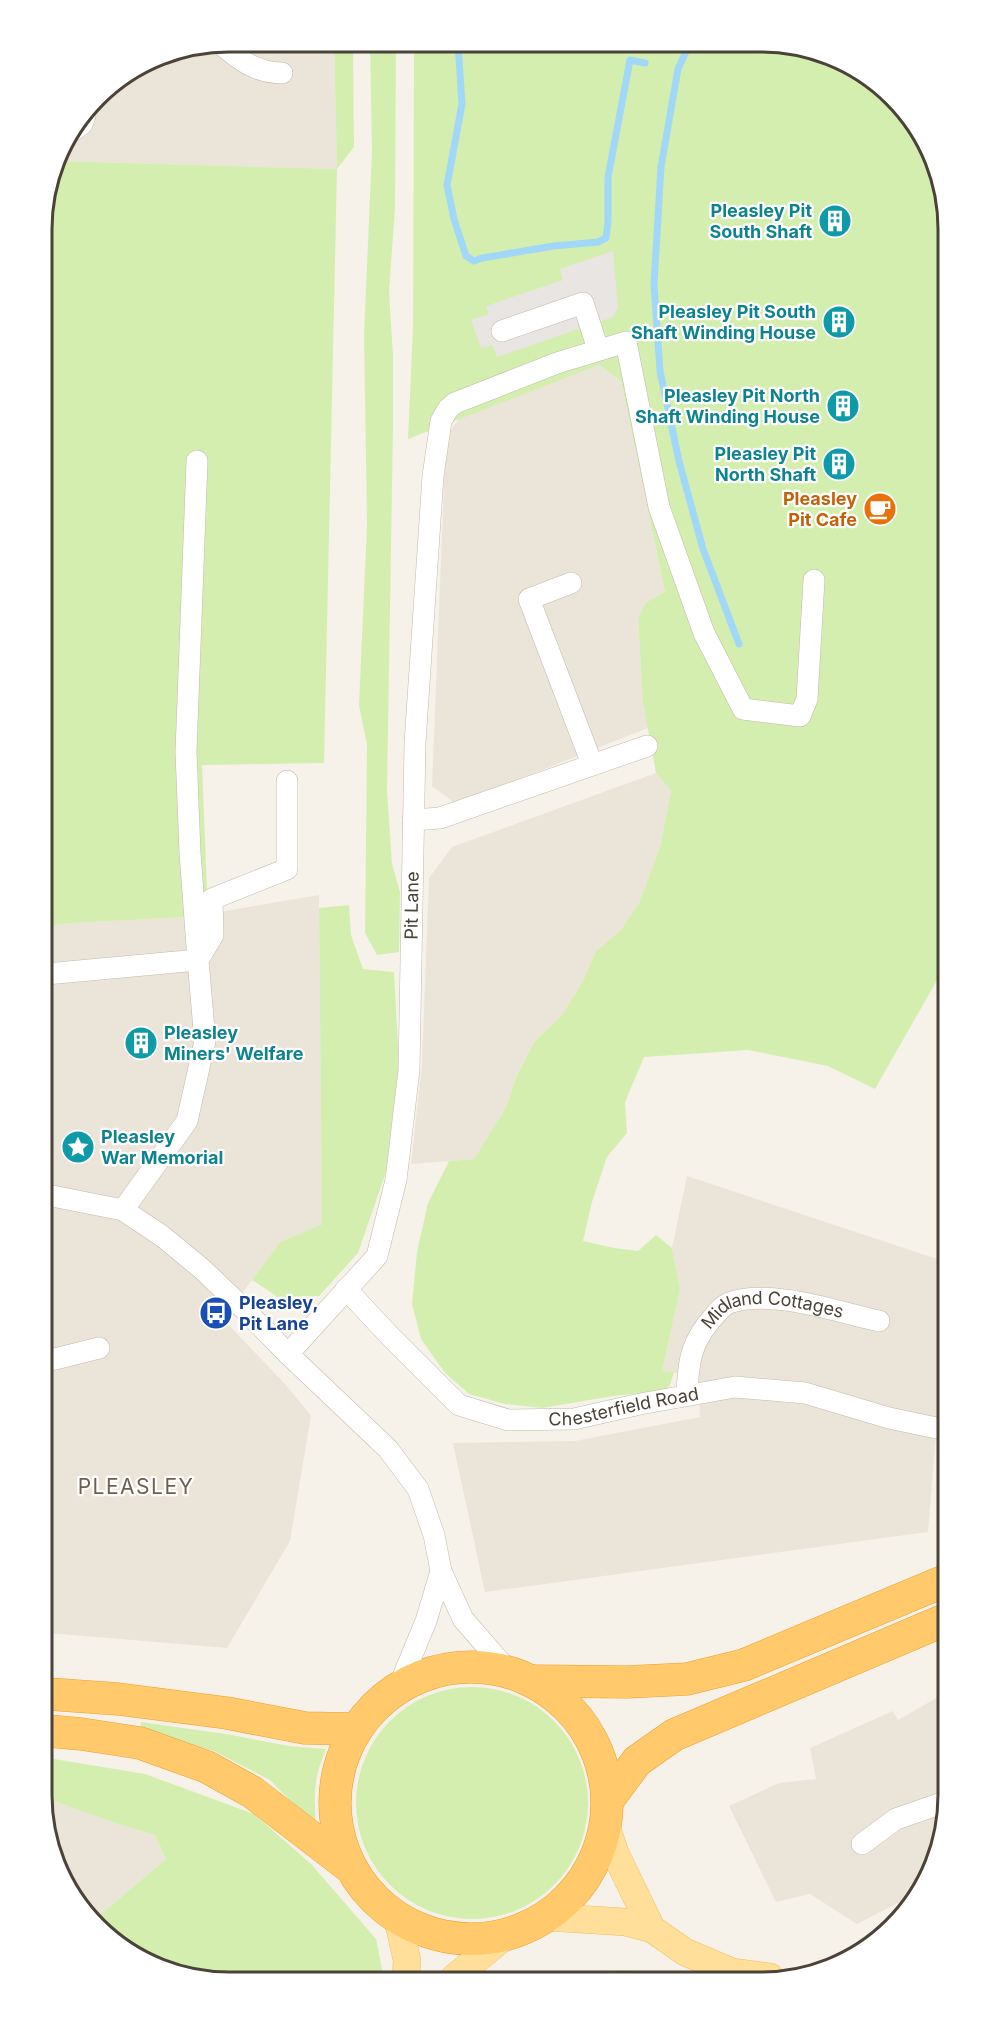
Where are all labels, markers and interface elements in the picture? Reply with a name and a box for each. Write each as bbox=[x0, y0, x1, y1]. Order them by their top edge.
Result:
place label: Pleasley Pit South Shaft bbox=[709, 200, 812, 242]
building icon: Pleasley Pit South Shaft bbox=[817, 203, 853, 239]
place label: Pleasley Pit South Shaft Winding House bbox=[631, 301, 816, 343]
building icon: Pleasley Pit South Shaft Winding House bbox=[821, 304, 857, 340]
place label: Pleasley Pit North Shaft Winding House bbox=[635, 385, 820, 427]
building icon: Pleasley Pit North Shaft Winding House bbox=[825, 388, 861, 424]
place label: Pleasley Pit North Shaft bbox=[715, 443, 816, 485]
building icon: Pleasley Pit North Shaft bbox=[821, 446, 857, 482]
place label: Pleasley Pit Cafe bbox=[783, 488, 857, 530]
cafe icon: Pleasley Pit Cafe bbox=[862, 491, 898, 527]
street label: Pit Lane bbox=[400, 871, 423, 940]
place label: Pleasley Miners' Welfare bbox=[164, 1022, 304, 1064]
building icon: Pleasley Miners' Welfare bbox=[123, 1025, 159, 1061]
place label: Pleasley War Memorial bbox=[101, 1126, 223, 1168]
place icon: Pleasley War Memorial bbox=[60, 1129, 96, 1165]
street label: Midland Cottages bbox=[697, 1287, 846, 1333]
place label: Pleasley, Pit Lane bbox=[239, 1292, 318, 1334]
bus stop icon: Pleasley, Pit Lane bbox=[198, 1295, 234, 1331]
street label: Chesterfield Road bbox=[548, 1383, 700, 1429]
district label: PLEASLEY bbox=[78, 1474, 194, 1499]

